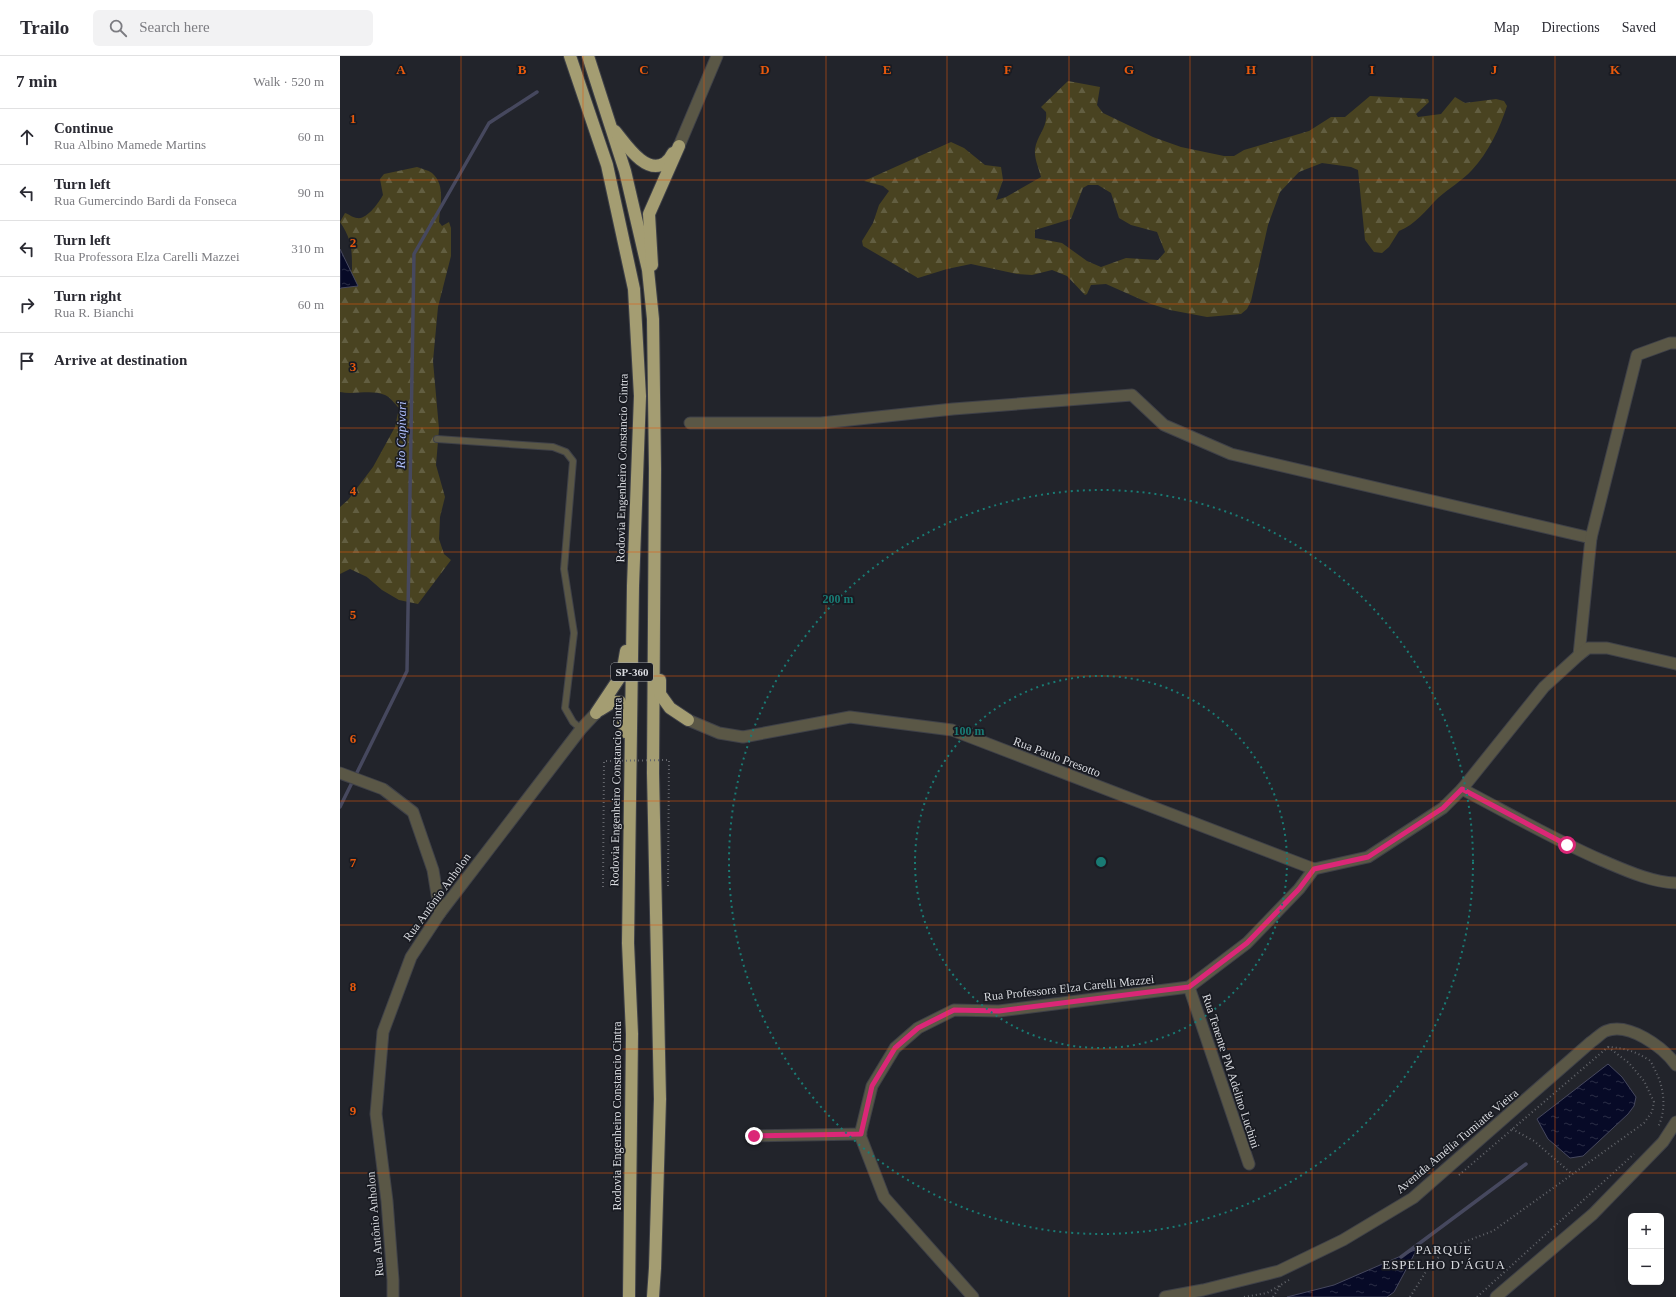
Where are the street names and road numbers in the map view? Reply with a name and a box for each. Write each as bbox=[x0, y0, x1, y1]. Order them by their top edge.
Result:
street label: Rodovia Engenheiro Constancio Cintra bbox=[613, 373, 631, 563]
road number: SP-360 bbox=[611, 663, 653, 681]
street label: Rodovia Engenheiro Constancio Cintra bbox=[607, 697, 625, 887]
street label: Rua Paulo Presotto bbox=[1012, 734, 1102, 780]
street label: Rua Antônio Anholon bbox=[400, 850, 474, 944]
street label: Rua Professora Elza Carelli Mazzei bbox=[983, 972, 1156, 1004]
street label: Rua Tenente PM Adelino Luchini bbox=[1199, 992, 1263, 1151]
street label: Rodovia Engenheiro Constancio Cintra bbox=[610, 1021, 624, 1210]
street label: Avenida Amélia Tumiatte Vieira bbox=[1393, 1085, 1521, 1196]
street label: Rua Antônio Anholon bbox=[363, 1171, 387, 1277]

